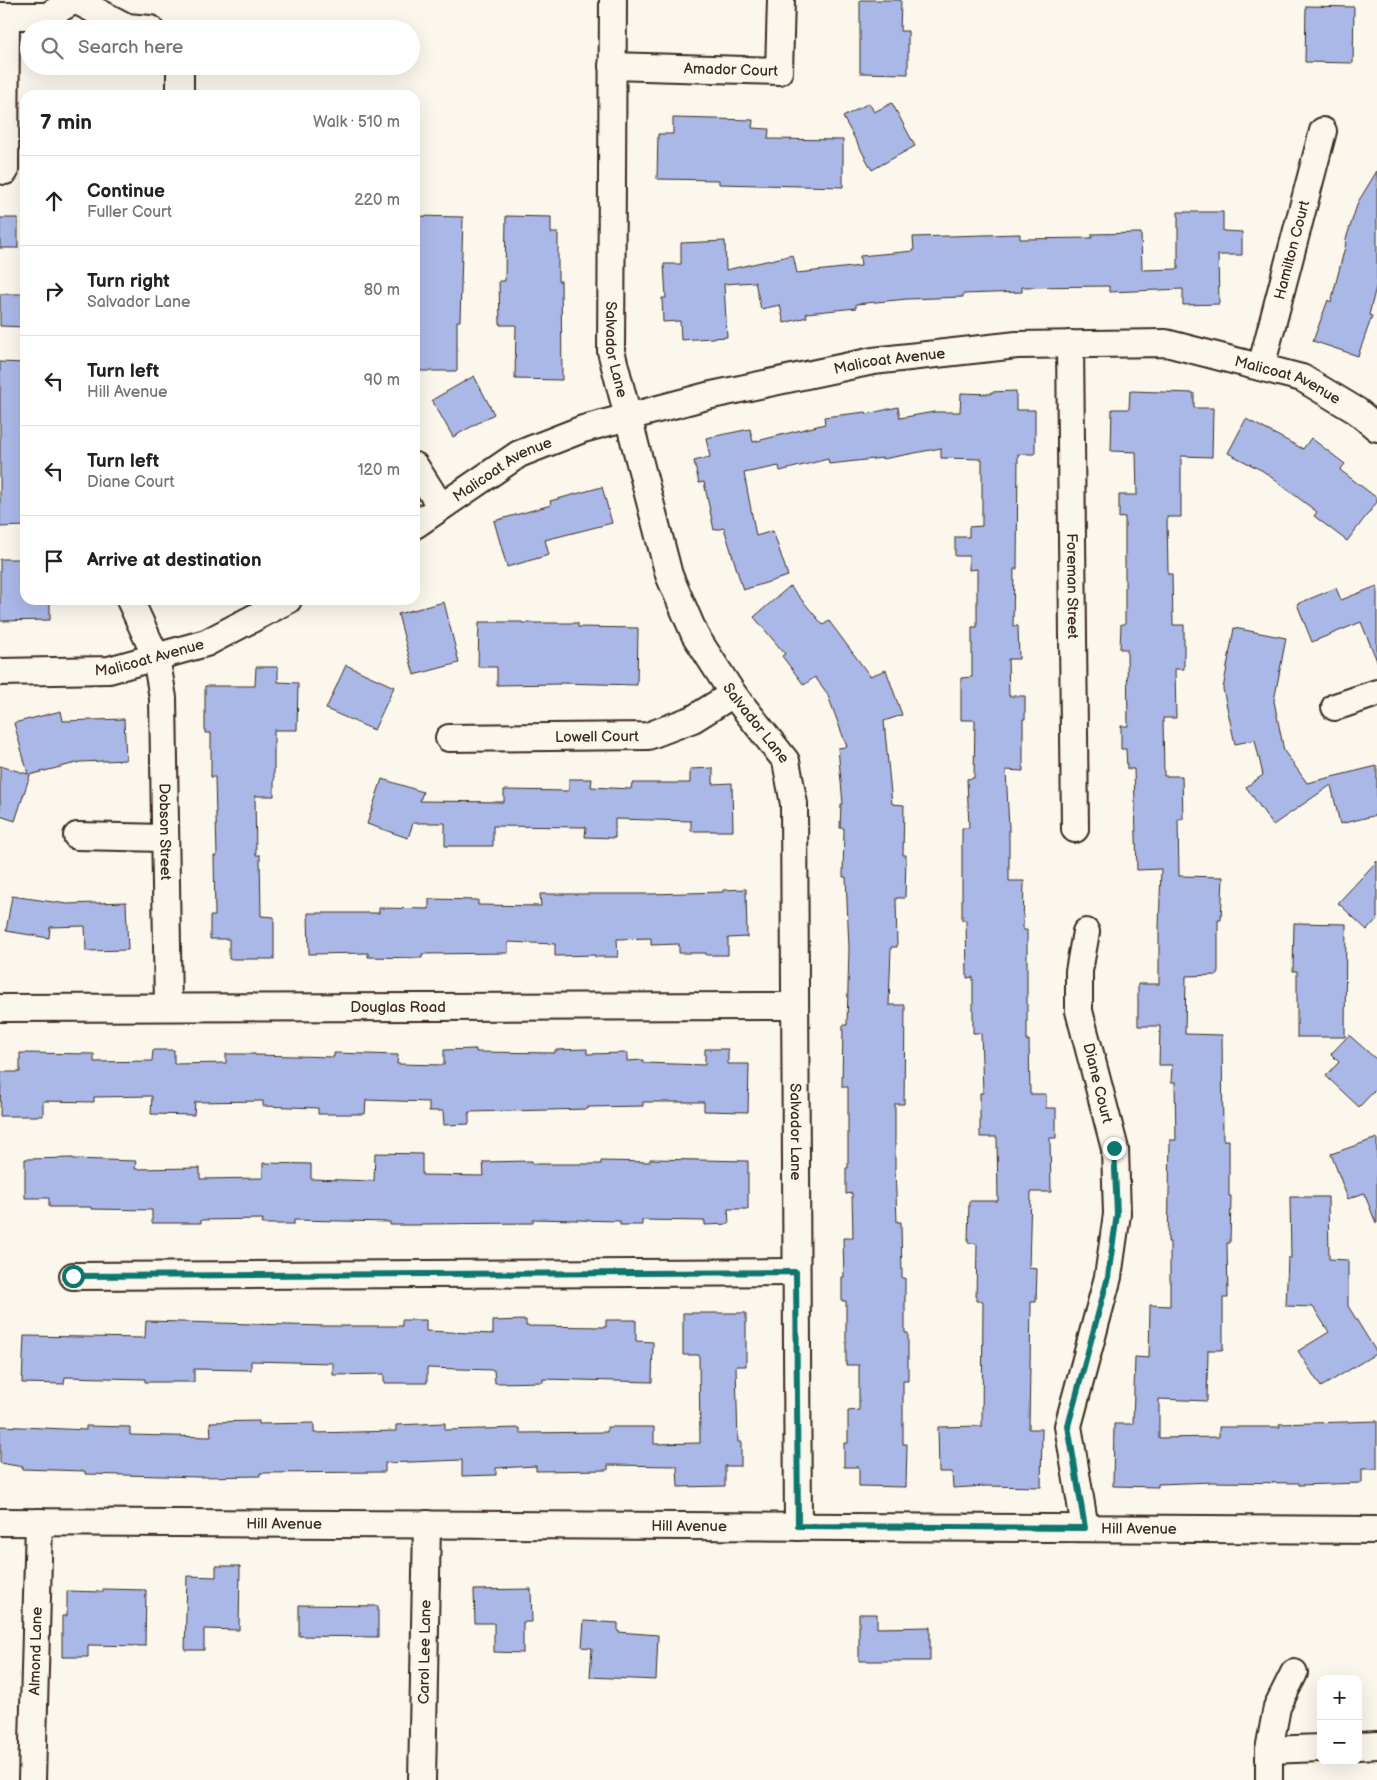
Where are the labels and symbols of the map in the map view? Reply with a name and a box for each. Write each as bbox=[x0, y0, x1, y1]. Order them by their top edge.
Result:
street label: Amador Court bbox=[684, 59, 779, 81]
street label: Hamilton Court bbox=[1270, 198, 1314, 302]
street label: Salvador Lane bbox=[601, 301, 632, 400]
street label: Malicoat Avenue bbox=[832, 344, 946, 379]
street label: Malicoat Avenue bbox=[1233, 352, 1344, 409]
street label: Malicoat Avenue bbox=[449, 433, 555, 506]
street label: Foreman Street bbox=[1062, 533, 1082, 639]
street label: Malicoat Avenue bbox=[95, 635, 206, 680]
street label: Salvador Lane bbox=[718, 679, 793, 767]
street label: Lowell Court bbox=[555, 727, 639, 747]
street label: Dobson Street bbox=[154, 783, 175, 881]
street label: Douglas Road bbox=[350, 998, 446, 1017]
street label: Diane Court bbox=[1078, 1041, 1117, 1126]
street label: Salvador Lane bbox=[786, 1083, 805, 1181]
route end bbox=[1103, 1137, 1126, 1160]
route start bbox=[62, 1265, 85, 1288]
street label: Hill Avenue bbox=[246, 1514, 322, 1534]
street label: Hill Avenue bbox=[651, 1517, 727, 1536]
street label: Hill Avenue bbox=[1101, 1519, 1177, 1539]
street label: Carol Lee Lane bbox=[414, 1600, 436, 1704]
street label: Almond Lane bbox=[25, 1606, 47, 1696]

